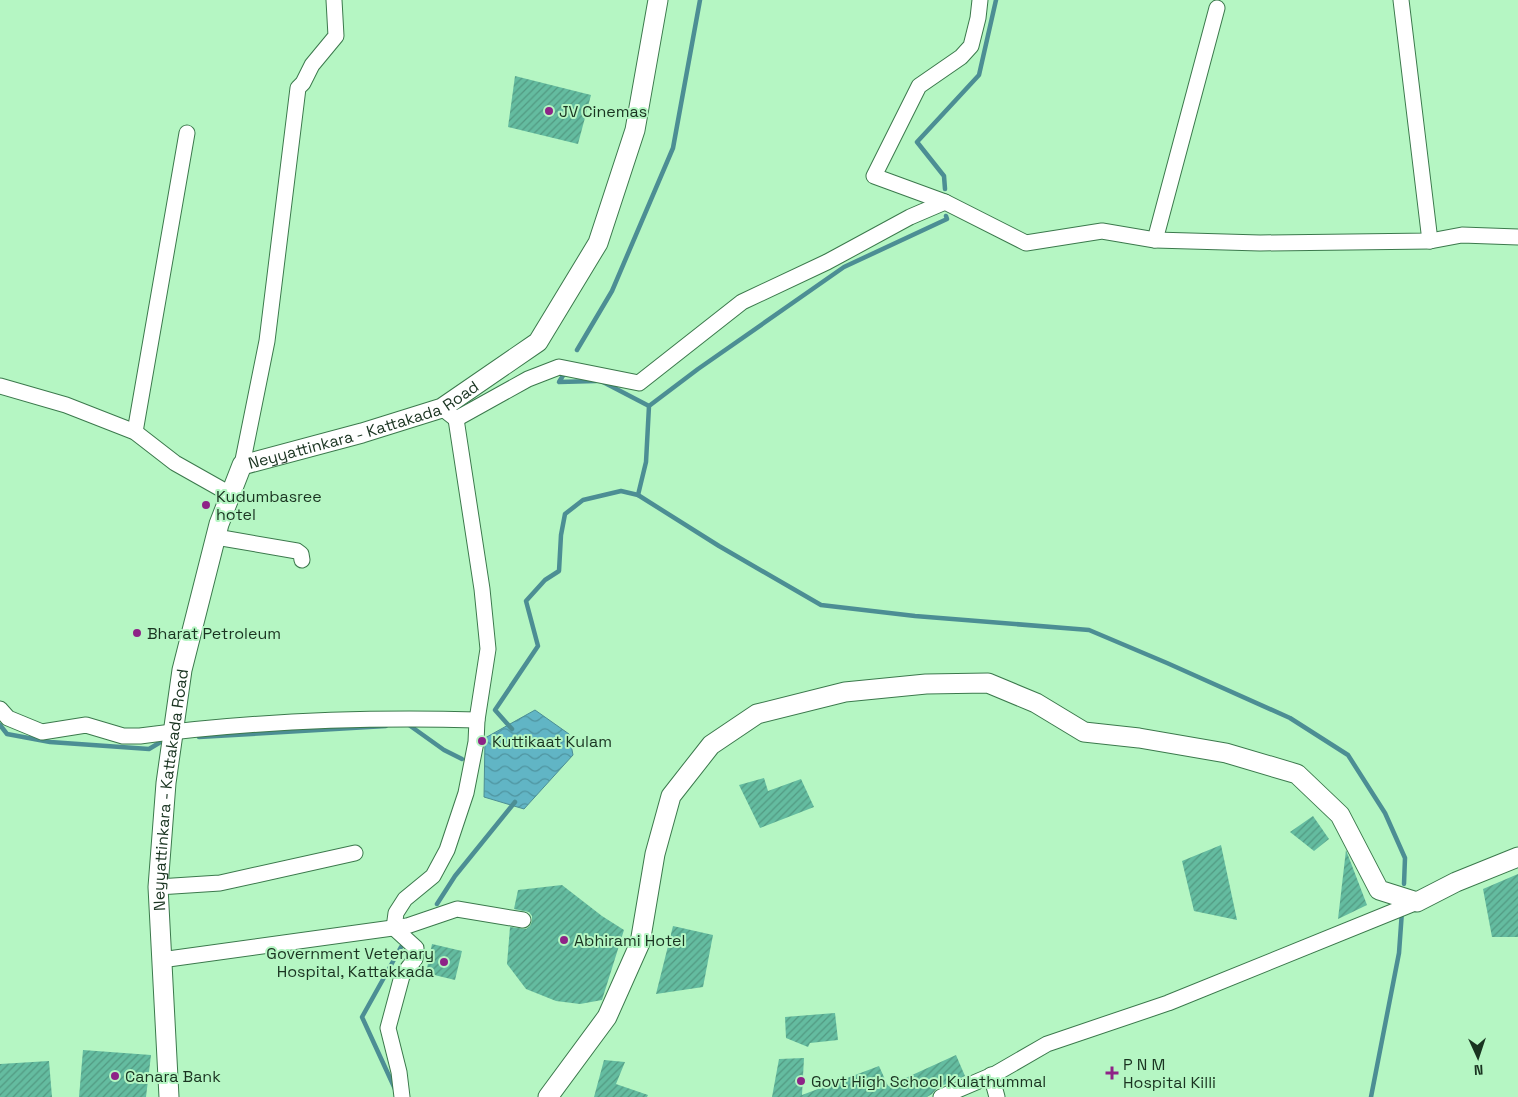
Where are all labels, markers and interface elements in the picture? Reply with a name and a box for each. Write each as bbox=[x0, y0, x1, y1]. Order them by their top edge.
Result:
place label: JV Cinemas bbox=[559, 101, 647, 122]
marker: JV Cinemas bbox=[543, 105, 555, 117]
street label: Neyyattinkara - Kattakada Road bbox=[246, 376, 483, 474]
place label: Kudumbasree hotel bbox=[216, 486, 322, 525]
marker: Kudumbasree hotel bbox=[200, 499, 212, 511]
place label: Bharat Petroleum bbox=[147, 623, 281, 644]
marker: Bharat Petroleum bbox=[131, 627, 143, 639]
street label: Neyyattinkara - Kattakada Road bbox=[148, 668, 193, 911]
place label: Kuttikaat Kulam bbox=[492, 731, 612, 752]
marker: Kuttikaat Kulam bbox=[476, 735, 488, 747]
place label: Abhirami Hotel bbox=[574, 930, 685, 951]
marker: Abhirami Hotel bbox=[558, 934, 570, 946]
place label: Government Vetenary Hospital, Kattakkada bbox=[266, 943, 434, 982]
marker: Government Vetenary Hospital, Kattakkada bbox=[438, 956, 450, 968]
north arrow bbox=[1453, 1032, 1503, 1082]
place label: P N M Hospital Killi bbox=[1123, 1054, 1216, 1093]
text: N bbox=[1474, 1061, 1484, 1079]
place label: Canara Bank bbox=[125, 1066, 221, 1087]
marker: P N M Hospital Killi bbox=[1105, 1066, 1119, 1080]
marker: Canara Bank bbox=[109, 1070, 121, 1082]
place label: Govt High School Kulathummal bbox=[811, 1071, 1046, 1092]
marker: Govt High School Kulathummal bbox=[795, 1075, 807, 1087]

